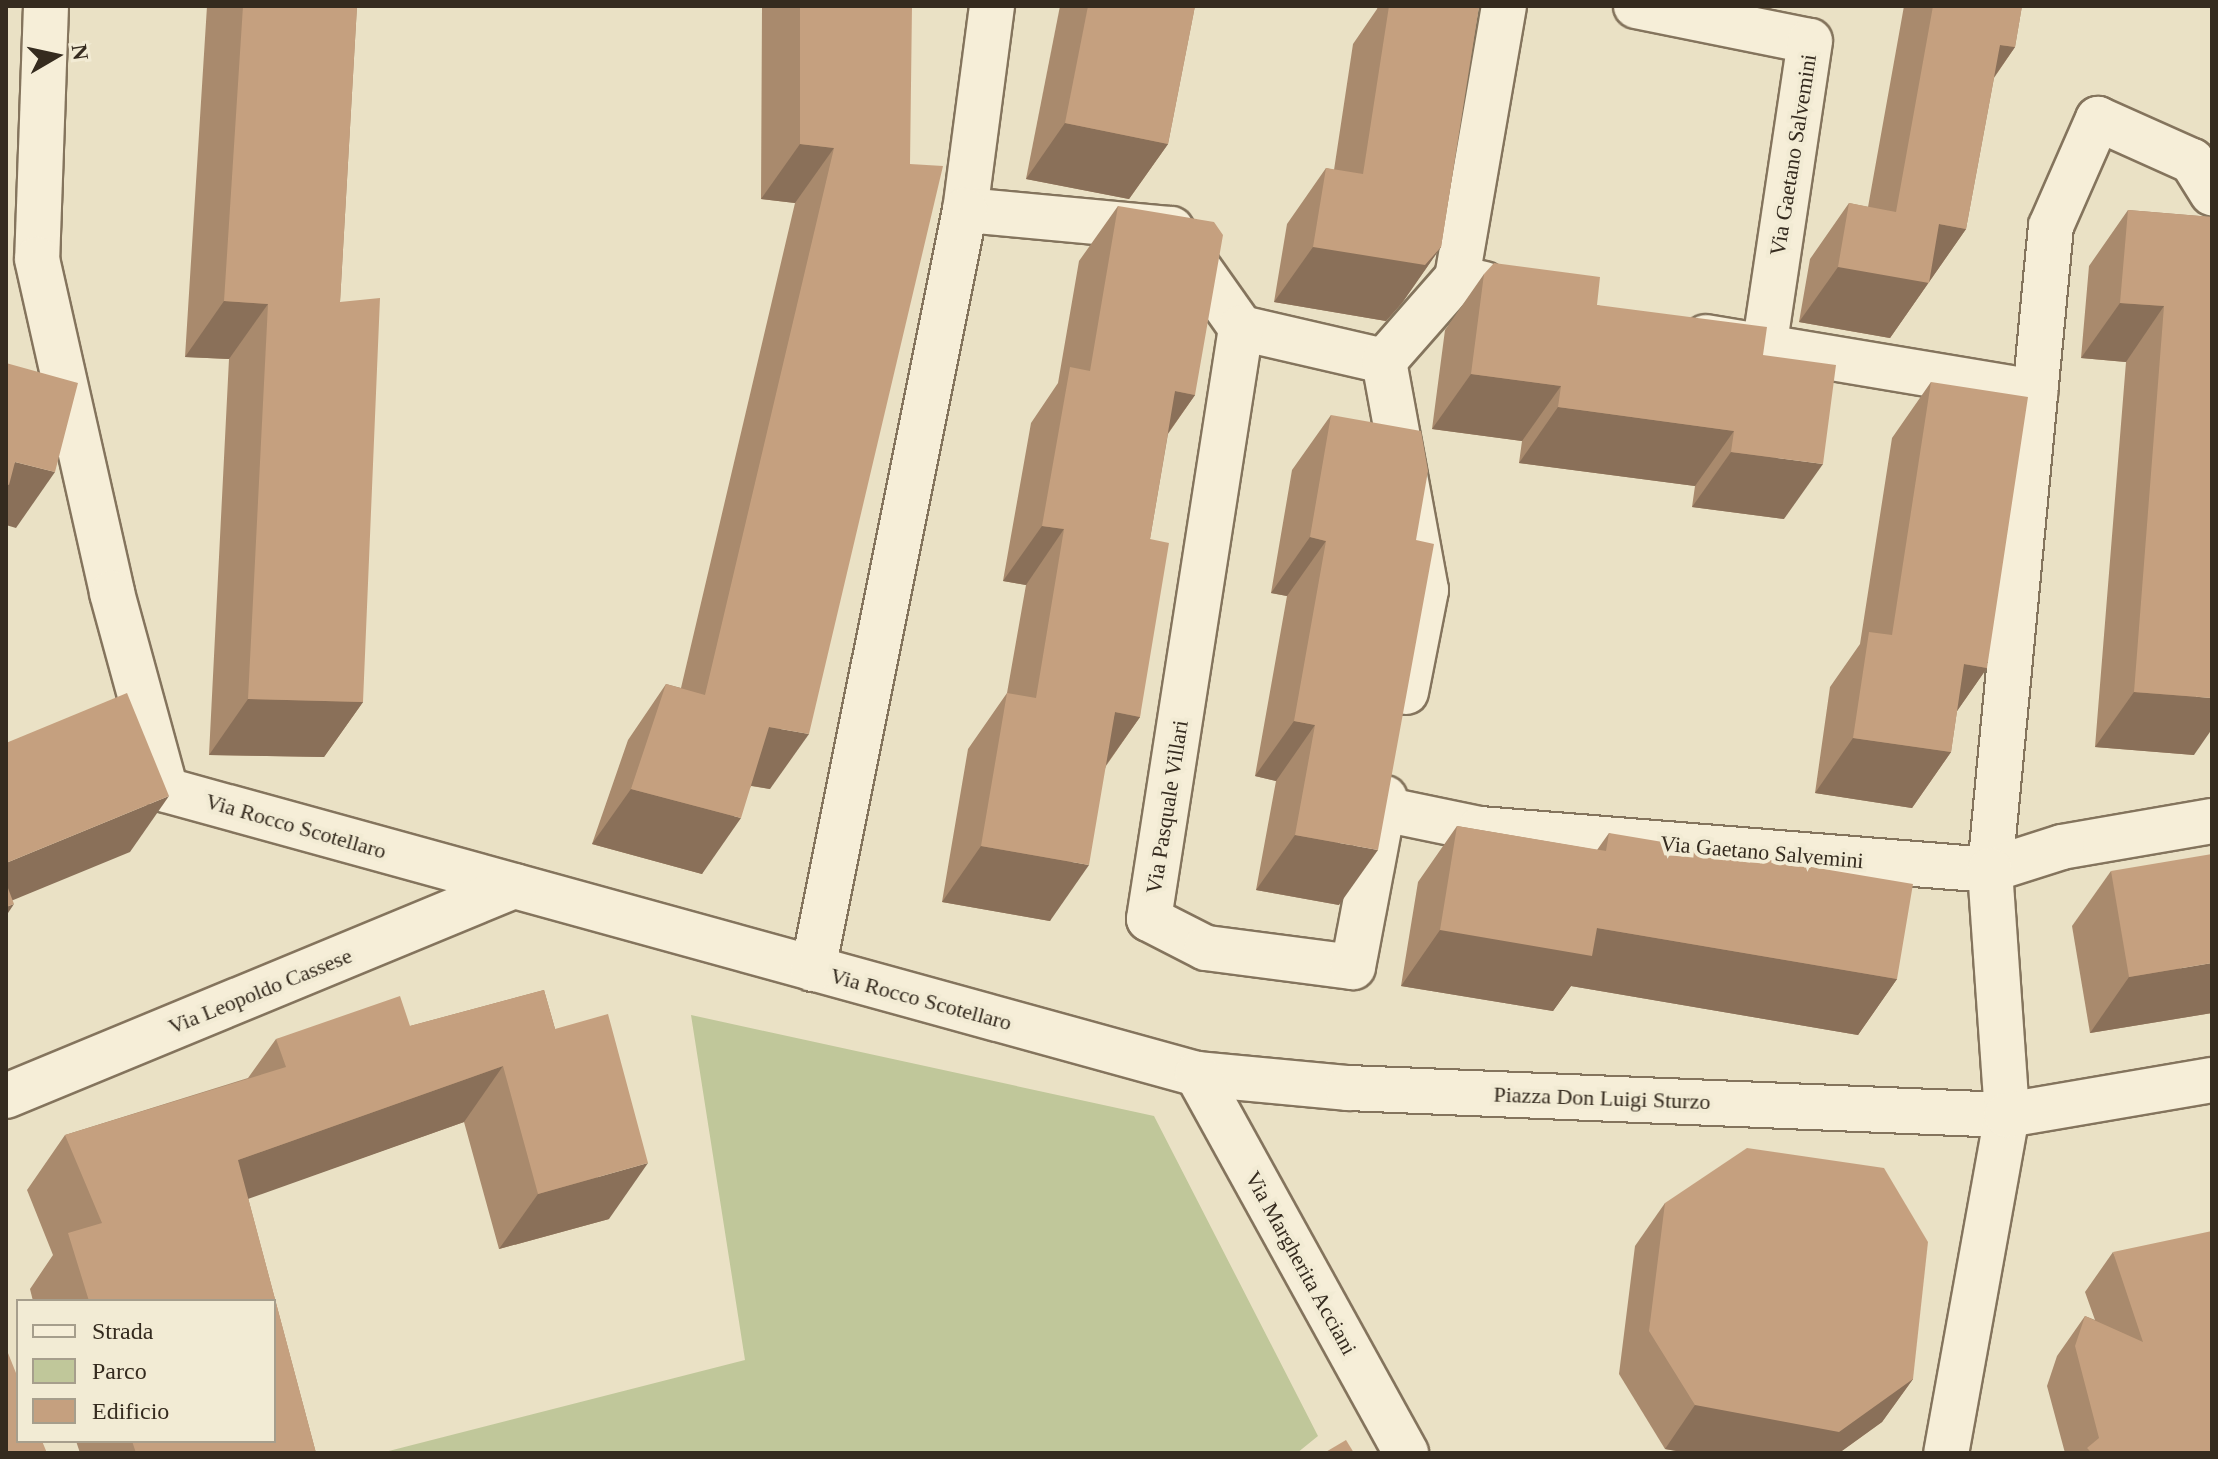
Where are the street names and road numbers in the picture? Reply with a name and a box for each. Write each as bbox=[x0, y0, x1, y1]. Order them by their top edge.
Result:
street label: Via Gaetano Salvemini bbox=[1764, 52, 1822, 258]
street label: Via Pasquale Villari bbox=[1140, 718, 1194, 896]
street label: Via Rocco Scotellaro bbox=[203, 788, 389, 864]
street label: Via Gaetano Salvemini bbox=[1659, 830, 1865, 874]
street label: Via Leopoldo Cassese bbox=[164, 942, 356, 1040]
street label: Via Rocco Scotellaro bbox=[827, 962, 1015, 1036]
street label: Piazza Don Luigi Sturzo bbox=[1493, 1081, 1711, 1115]
street label: Via Margherita Acciani bbox=[1239, 1166, 1363, 1360]

